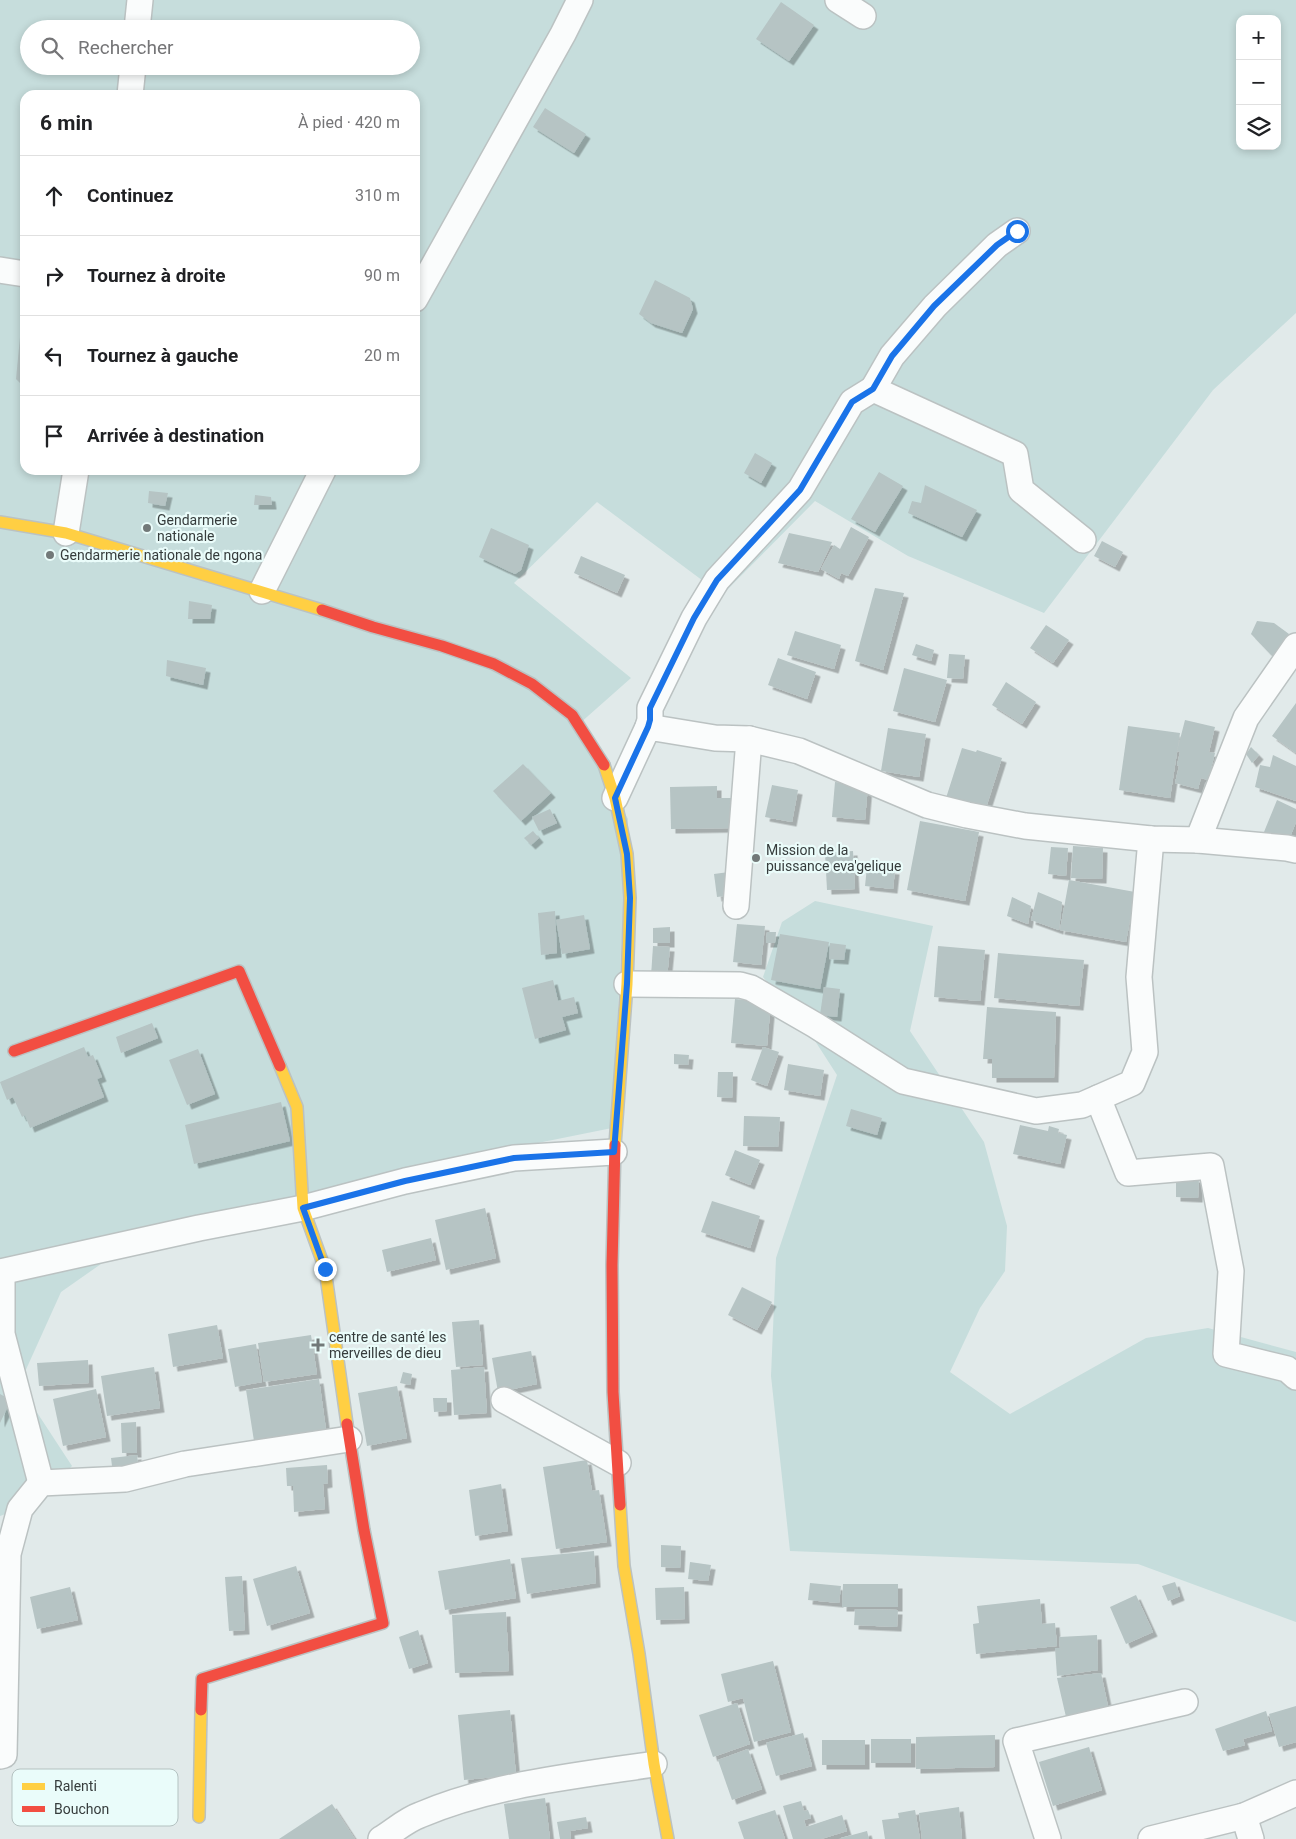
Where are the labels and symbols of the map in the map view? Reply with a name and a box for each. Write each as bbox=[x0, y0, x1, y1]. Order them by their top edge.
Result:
route start bbox=[1006, 220, 1029, 243]
place label: Gendarmerie nationale bbox=[157, 512, 237, 544]
marker: Gendarmerie nationale bbox=[141, 522, 153, 534]
place label: Gendarmerie nationale de ngona bbox=[60, 547, 262, 563]
marker: Gendarmerie nationale de ngona bbox=[44, 549, 56, 561]
place label: Mission de la puissance eva'gelique bbox=[766, 842, 901, 874]
marker: Mission de la puissance eva'gelique bbox=[750, 852, 762, 864]
route end bbox=[314, 1258, 337, 1281]
place label: centre de santé les merveilles de dieu bbox=[329, 1329, 446, 1361]
marker: centre de santé les merveilles de dieu bbox=[311, 1338, 325, 1352]
legend bbox=[12, 1769, 178, 1826]
text: Ralenti bbox=[54, 1778, 97, 1794]
text: Bouchon bbox=[54, 1801, 109, 1817]

